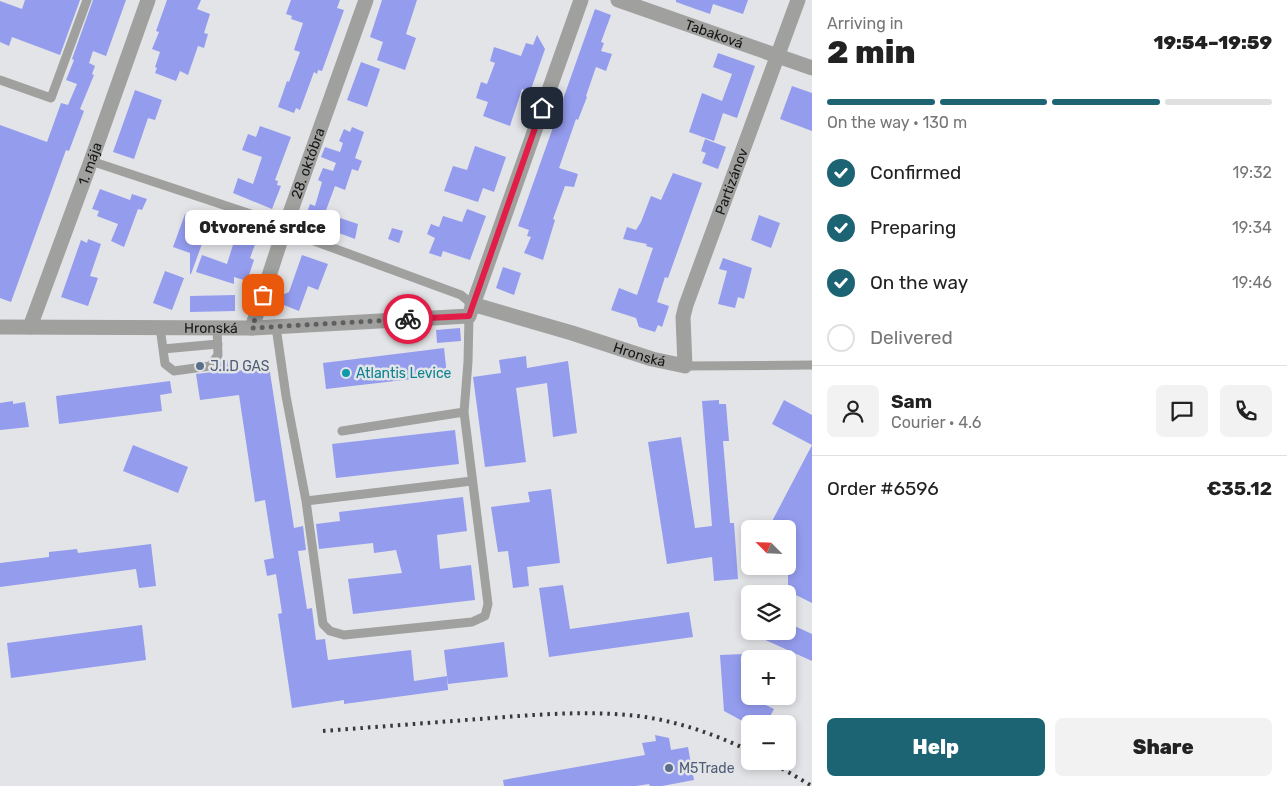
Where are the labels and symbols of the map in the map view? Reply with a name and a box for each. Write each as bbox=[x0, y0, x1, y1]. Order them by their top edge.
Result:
street label: Tabaková bbox=[683, 16, 746, 52]
pin bbox=[521, 87, 563, 129]
street label: 28. októbra bbox=[287, 125, 328, 201]
street label: 1. mája bbox=[74, 140, 106, 188]
street label: Partizánov bbox=[711, 146, 751, 217]
callout: Otvorené srdce bbox=[186, 210, 340, 245]
pin bbox=[242, 274, 284, 316]
courier bbox=[383, 294, 433, 344]
street label: Hronská bbox=[184, 319, 238, 336]
street label: Hronská bbox=[611, 339, 667, 370]
place label: J.I.D GAS bbox=[210, 358, 270, 375]
marker: J.I.D GAS bbox=[194, 360, 206, 372]
place label: Atlantis Levice bbox=[356, 365, 452, 382]
marker: Atlantis Levice bbox=[340, 367, 352, 379]
north arrow bbox=[741, 520, 796, 575]
place label: M5Trade bbox=[679, 760, 735, 777]
marker: M5Trade bbox=[663, 762, 675, 774]

